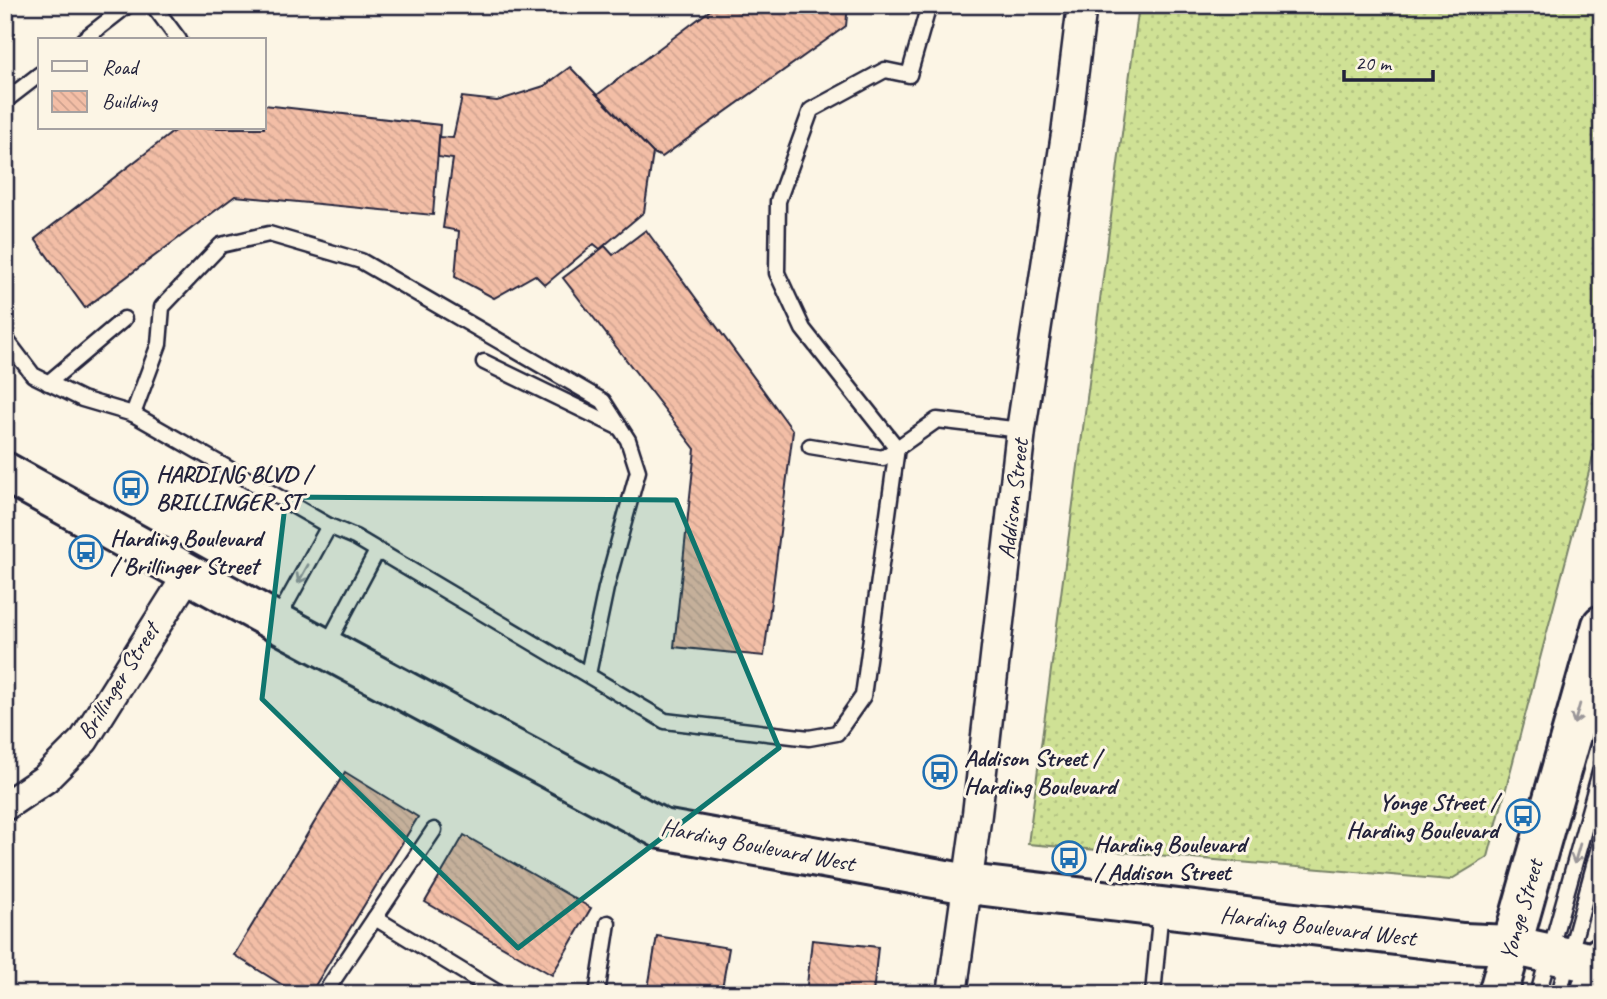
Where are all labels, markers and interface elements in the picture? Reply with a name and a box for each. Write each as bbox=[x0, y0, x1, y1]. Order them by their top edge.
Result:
legend bbox=[38, 38, 266, 130]
scale bar bbox=[1344, 38, 1434, 82]
text: 20 m bbox=[1355, 50, 1393, 76]
text: Road bbox=[102, 54, 141, 80]
text: Building bbox=[102, 88, 159, 114]
street label: Addison Street bbox=[991, 435, 1035, 561]
place label: HARDING BLVD / BRILLINGER ST bbox=[156, 459, 316, 517]
bus stop icon: HARDING BLVD / BRILLINGER ST bbox=[112, 469, 150, 507]
place label: Harding Boulevard / Brillinger Street bbox=[110, 523, 266, 581]
bus stop icon: Harding Boulevard / Brillinger Street bbox=[67, 533, 105, 571]
one-way arrow bbox=[295, 563, 309, 584]
street label: Brillinger Street bbox=[70, 614, 167, 745]
one-way arrow bbox=[1569, 703, 1582, 725]
place label: Addison Street / Harding Boulevard bbox=[964, 743, 1120, 801]
bus stop icon: Addison Street / Harding Boulevard bbox=[921, 753, 959, 791]
place label: Yonge Street / Harding Boulevard bbox=[1346, 787, 1503, 845]
bus stop icon: Yonge Street / Harding Boulevard bbox=[1504, 797, 1542, 835]
street label: Harding Boulevard West bbox=[659, 812, 859, 879]
place label: Harding Boulevard / Addison Street bbox=[1094, 829, 1250, 887]
bus stop icon: Harding Boulevard / Addison Street bbox=[1050, 839, 1088, 877]
one-way arrow bbox=[1570, 842, 1583, 865]
street label: Yonge Street bbox=[1492, 854, 1550, 964]
street label: Harding Boulevard West bbox=[1219, 899, 1419, 953]

